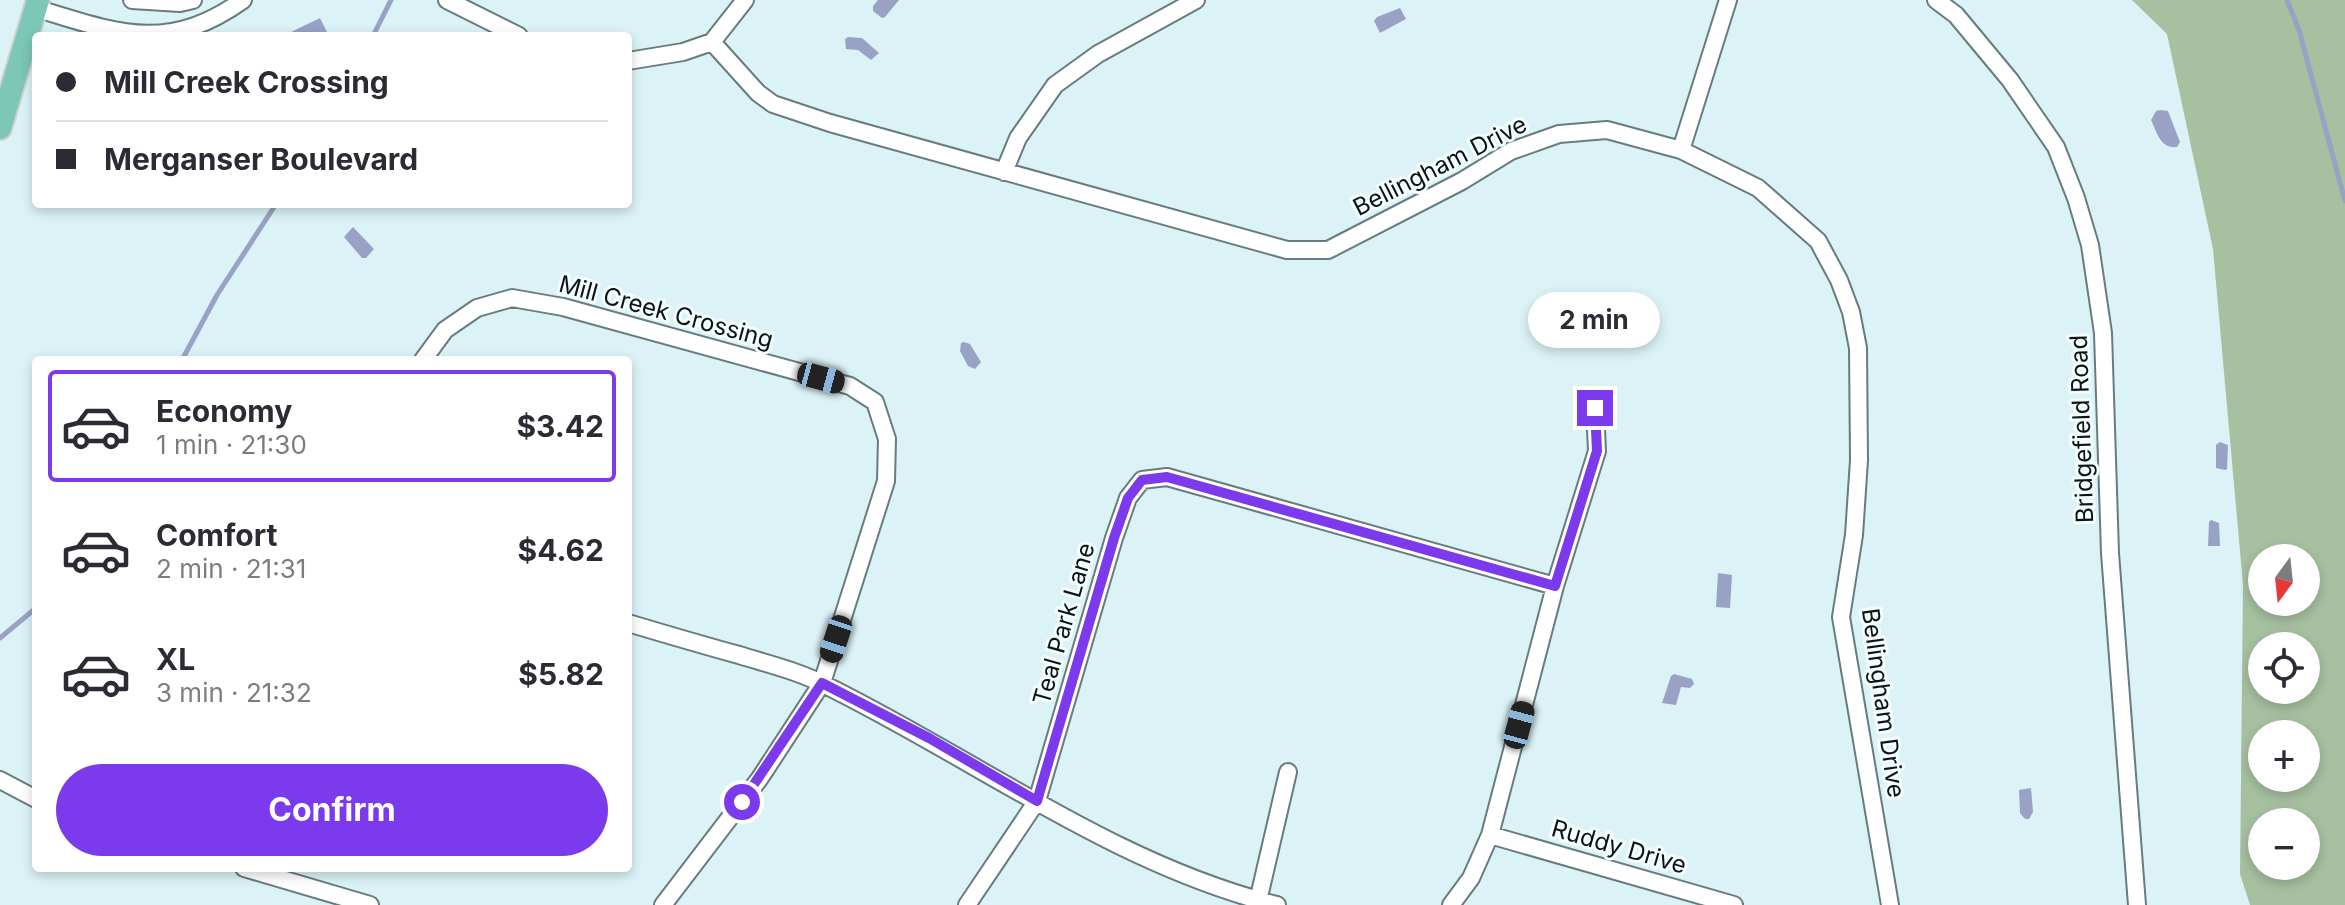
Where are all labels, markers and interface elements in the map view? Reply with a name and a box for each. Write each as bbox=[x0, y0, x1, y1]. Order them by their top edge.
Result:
text: Mill Creek Crossing bbox=[104, 64, 389, 100]
street label: Bellingham Drive bbox=[1348, 109, 1531, 222]
text: Merganser Boulevard bbox=[104, 141, 418, 177]
street label: Mill Creek Crossing bbox=[556, 269, 776, 354]
callout: 2 min bbox=[1529, 292, 1661, 348]
text: 2 min bbox=[1559, 304, 1629, 335]
street label: Bridgefield Road bbox=[2064, 334, 2099, 524]
car bbox=[795, 360, 847, 396]
icon: car bbox=[60, 390, 132, 462]
route end bbox=[1577, 390, 1613, 426]
text: Economy bbox=[156, 393, 292, 429]
text: $3.42 bbox=[516, 408, 604, 444]
text: 1 min · 21:30 bbox=[156, 429, 307, 460]
icon: car bbox=[60, 514, 132, 586]
text: Comfort bbox=[156, 517, 277, 553]
text: $4.62 bbox=[518, 532, 604, 568]
street label: Teal Park Lane bbox=[1027, 539, 1101, 708]
north arrow bbox=[2248, 544, 2320, 616]
map controls bbox=[2248, 544, 2320, 880]
text: 2 min · 21:31 bbox=[156, 553, 306, 584]
street label: Bellingham Drive bbox=[1856, 606, 1911, 800]
car bbox=[817, 612, 855, 666]
button: locate bbox=[2248, 632, 2320, 704]
icon: car bbox=[60, 638, 132, 710]
text: XL bbox=[156, 641, 195, 677]
text: $5.82 bbox=[518, 656, 604, 692]
text: 3 min · 21:32 bbox=[156, 677, 312, 708]
car bbox=[1501, 699, 1537, 751]
button: + bbox=[2248, 720, 2320, 792]
button: Confirm bbox=[56, 764, 608, 856]
route start bbox=[724, 784, 760, 820]
button: − bbox=[2248, 808, 2320, 880]
street label: Ruddy Drive bbox=[1548, 813, 1690, 880]

